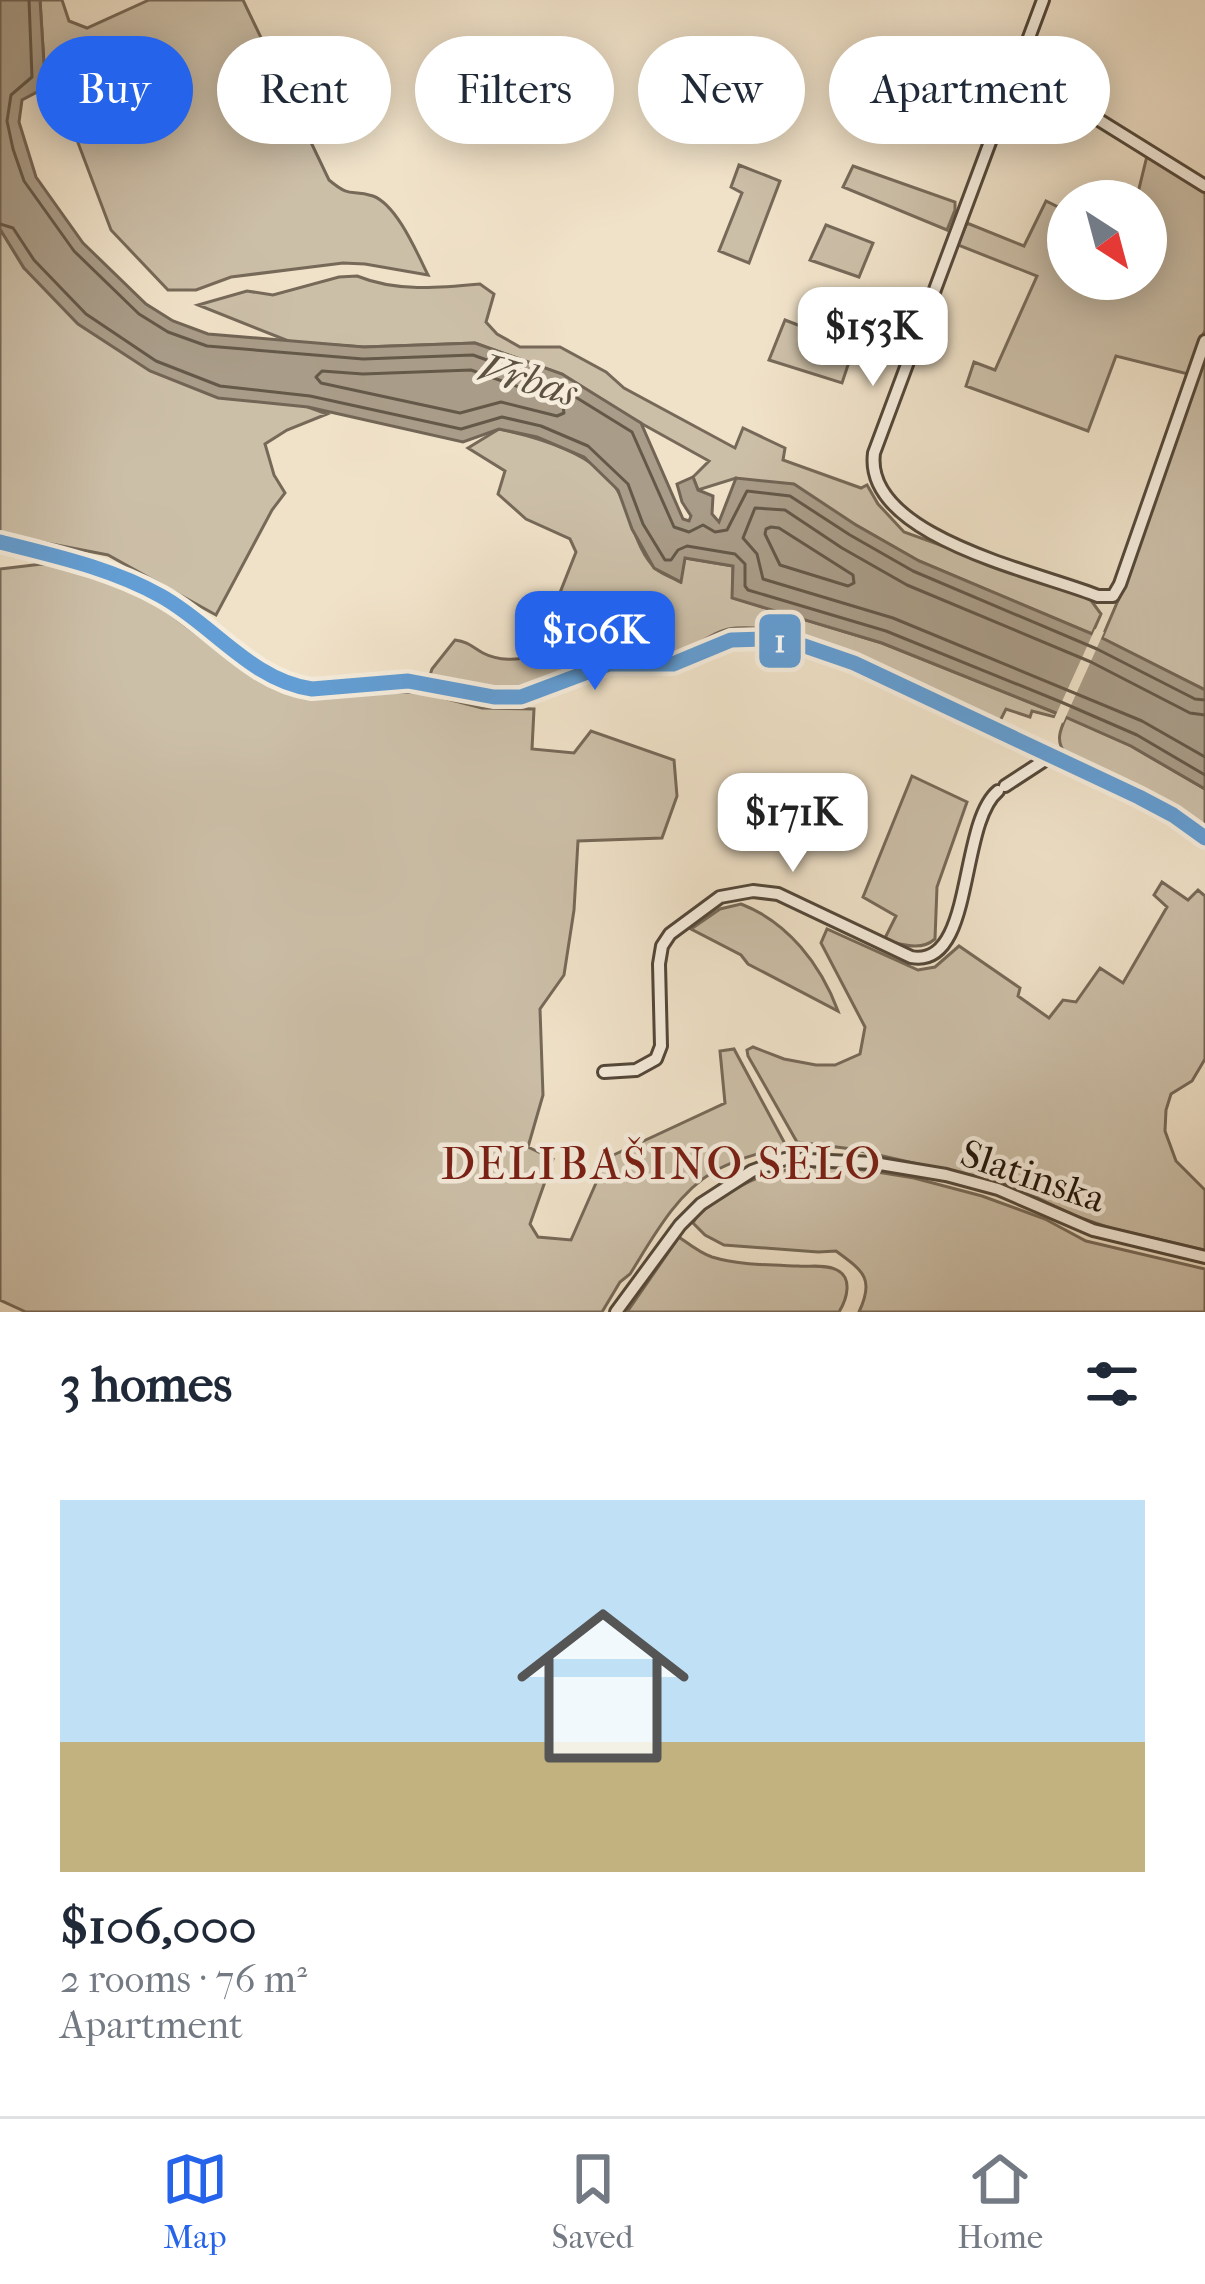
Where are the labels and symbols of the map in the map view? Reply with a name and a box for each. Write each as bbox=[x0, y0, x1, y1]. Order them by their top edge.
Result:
north arrow bbox=[1047, 180, 1167, 300]
pin: $153K bbox=[789, 287, 957, 389]
water label: Vrbas bbox=[473, 343, 584, 418]
pin: $106K bbox=[511, 591, 679, 693]
line badge: 1 bbox=[757, 612, 803, 670]
text: 1 bbox=[774, 622, 786, 661]
pin: $171K bbox=[709, 773, 877, 875]
street label: Slatinska bbox=[955, 1130, 1112, 1222]
district label: DELIBAŠINO SELO bbox=[441, 1136, 883, 1191]

